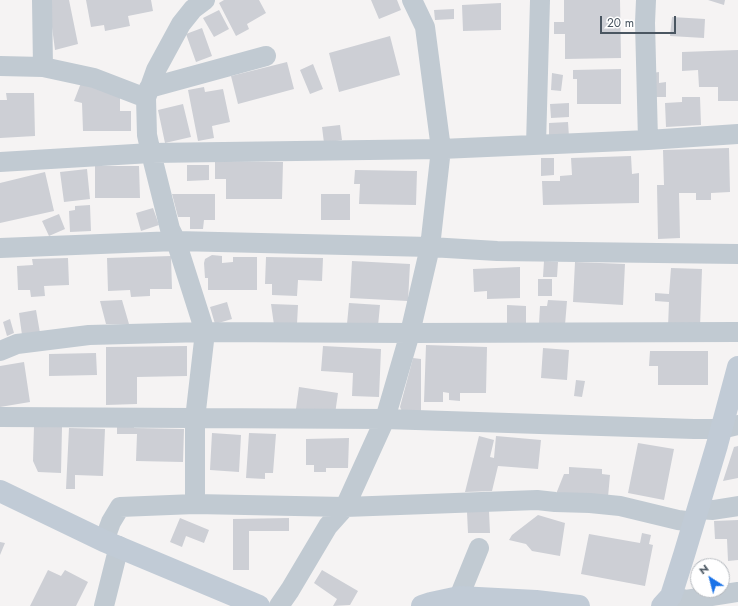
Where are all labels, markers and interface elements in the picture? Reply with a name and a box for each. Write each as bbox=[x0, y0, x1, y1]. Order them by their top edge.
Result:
scale bar bbox=[602, 8, 678, 34]
text: 20 m bbox=[607, 14, 634, 32]
north arrow bbox=[690, 558, 730, 598]
text: N bbox=[695, 560, 712, 578]

